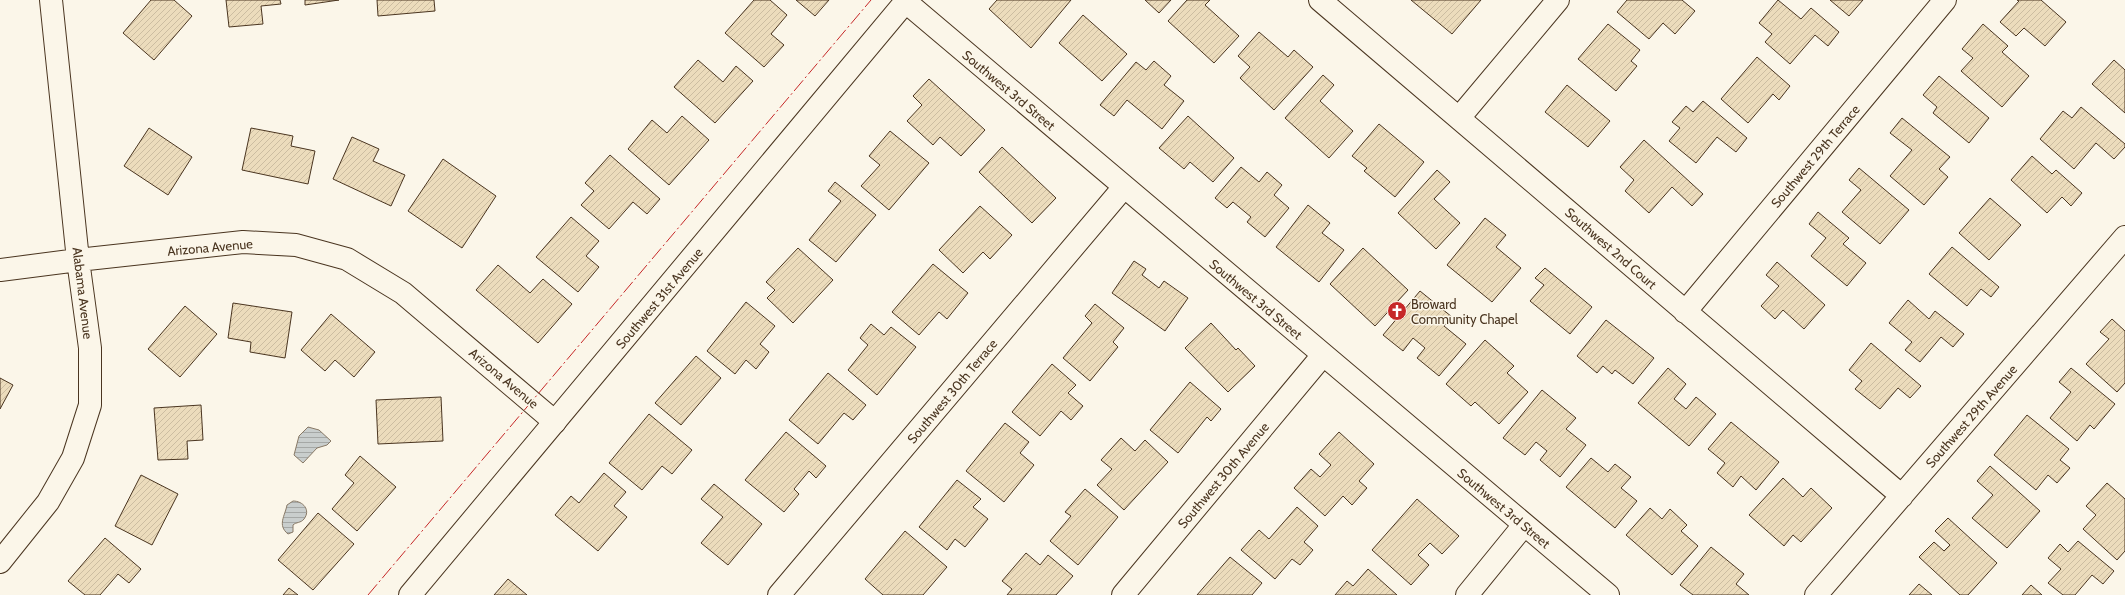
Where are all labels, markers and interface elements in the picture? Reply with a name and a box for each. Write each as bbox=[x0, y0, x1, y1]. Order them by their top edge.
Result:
street label: Southwest 3rd Street bbox=[959, 47, 1059, 134]
street label: Southwest 29th Terrace bbox=[1767, 101, 1863, 211]
street label: Southwest 2nd Court bbox=[1562, 204, 1661, 293]
street label: Arizona Avenue bbox=[167, 235, 254, 259]
street label: Southwest 31st Avenue bbox=[612, 244, 706, 352]
street label: Alabama Avenue bbox=[69, 246, 97, 340]
street label: Southwest 3rd Street bbox=[1206, 256, 1306, 343]
place label: Broward Community Chapel bbox=[1411, 296, 1518, 327]
church icon: Broward Community Chapel bbox=[1386, 300, 1408, 322]
street label: Southwest 30th Terrace bbox=[904, 335, 1001, 446]
street label: Arizona Avenue bbox=[466, 344, 542, 412]
street label: Southwest 29th Avenue bbox=[1922, 361, 2020, 471]
street label: Southwest 30th Avenue bbox=[1174, 419, 1272, 531]
street label: Southwest 3rd Street bbox=[1454, 465, 1554, 552]

